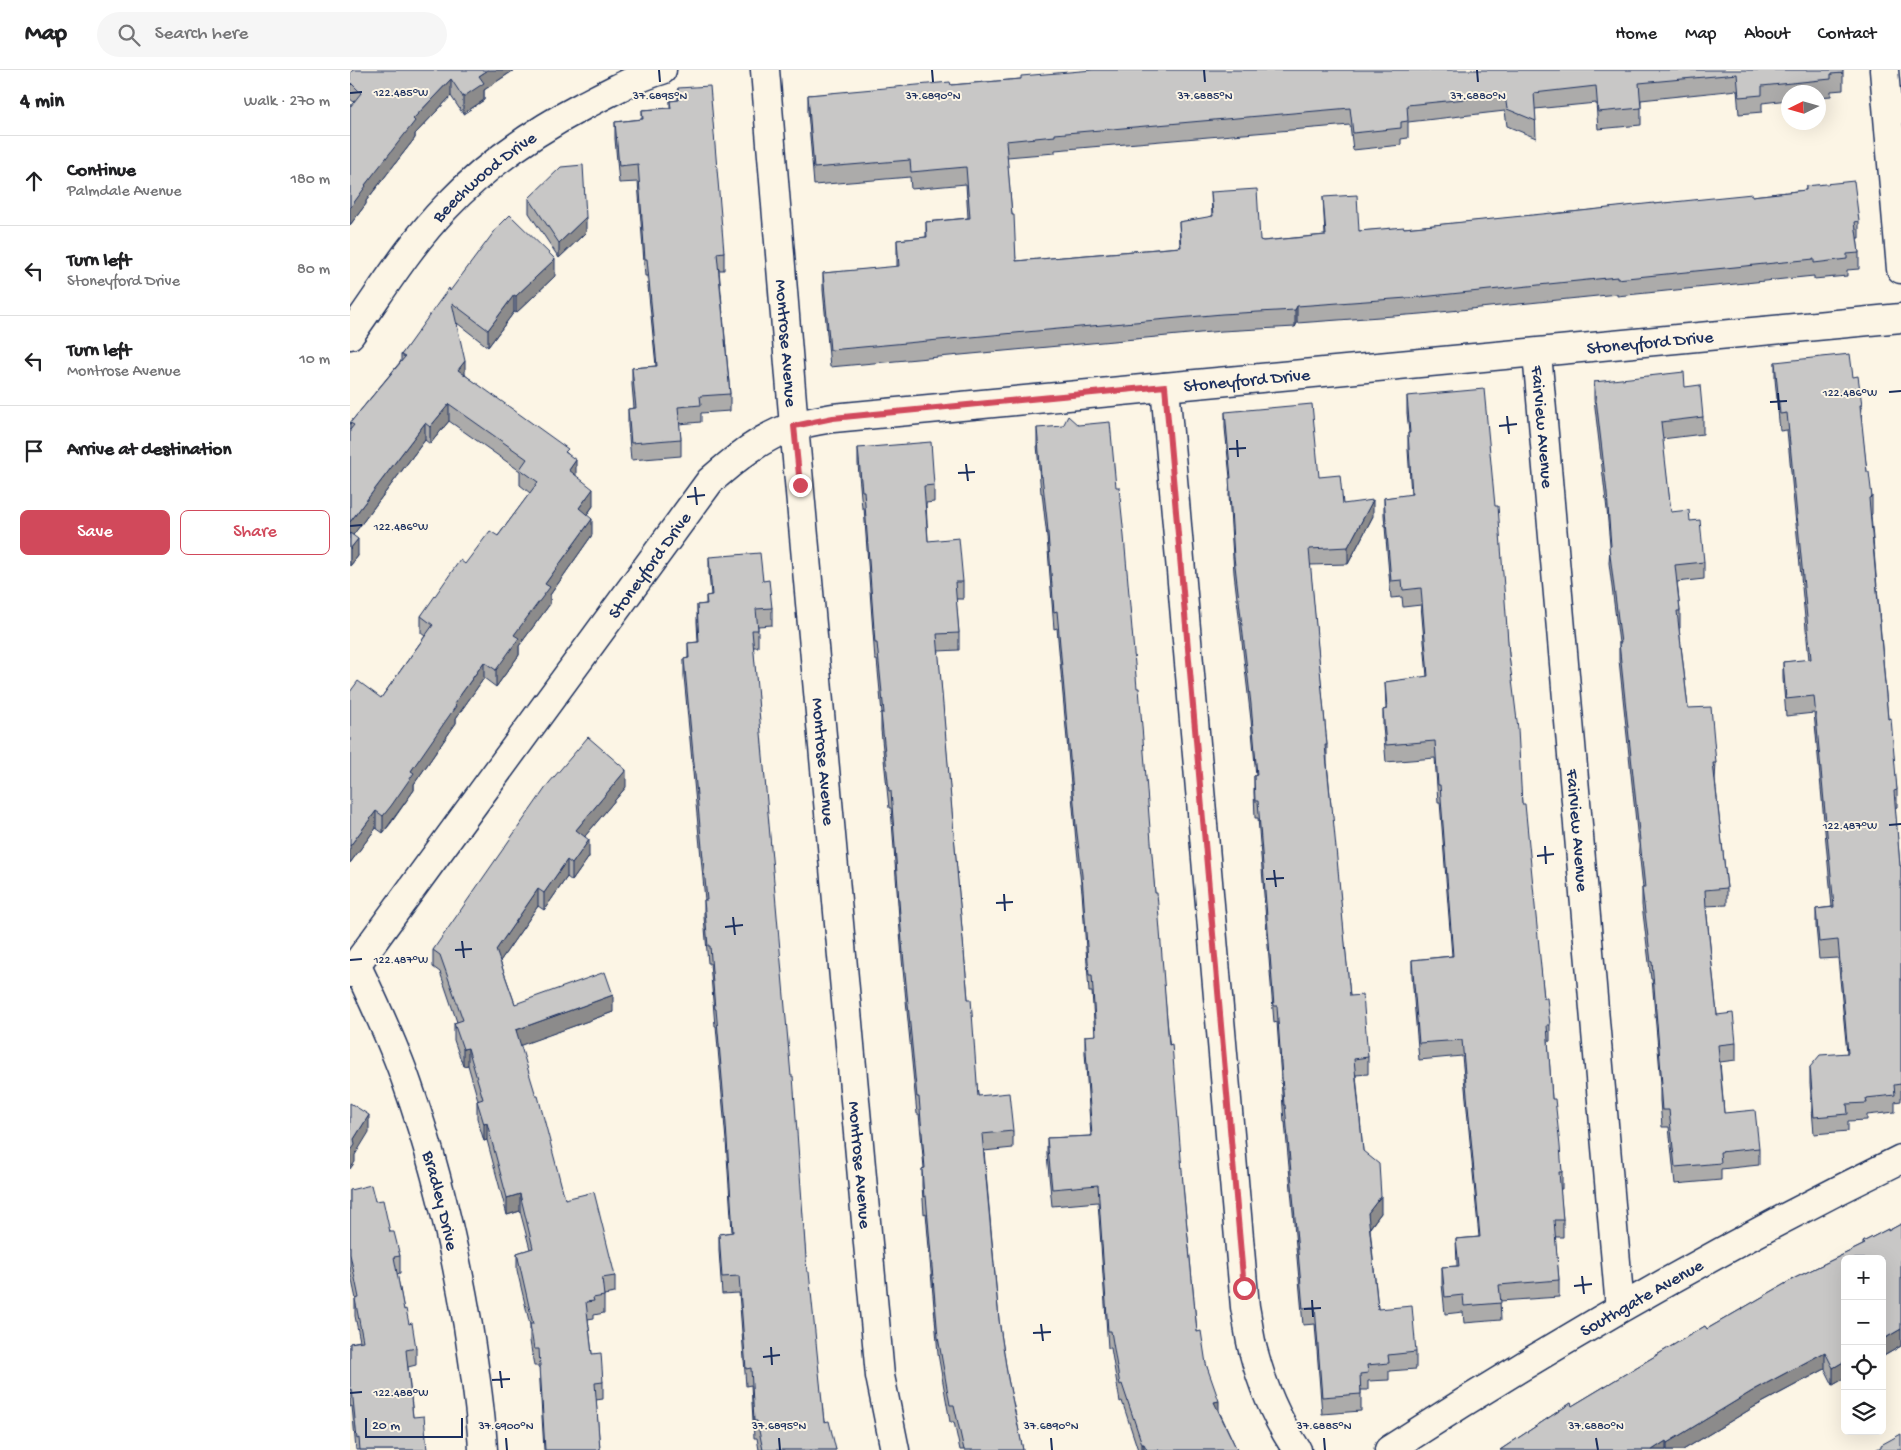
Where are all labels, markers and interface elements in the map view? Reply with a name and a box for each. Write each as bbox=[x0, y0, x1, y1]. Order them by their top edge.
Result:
search box bbox=[97, 12, 447, 57]
text: Map bbox=[25, 20, 67, 49]
icon: search bbox=[115, 21, 143, 49]
text: Search here bbox=[155, 23, 248, 46]
text: Home bbox=[1615, 24, 1657, 45]
text: Map bbox=[1685, 24, 1716, 45]
text: About bbox=[1744, 24, 1790, 45]
text: Contact bbox=[1818, 24, 1876, 45]
north arrow bbox=[1781, 85, 1826, 130]
text: 122.485°W bbox=[373, 87, 428, 101]
text: 4 min bbox=[20, 90, 64, 115]
text: 37.6895°N bbox=[632, 90, 687, 104]
text: 37.6890°N bbox=[905, 90, 961, 104]
text: 37.6885°N bbox=[1176, 90, 1233, 104]
text: 37.6880°N bbox=[1449, 90, 1506, 104]
text: Walk · 270 m bbox=[244, 93, 330, 112]
street label: Beechwood Drive bbox=[428, 128, 542, 228]
text: Continue bbox=[67, 160, 136, 183]
icon: ahead bbox=[20, 167, 48, 195]
text: 180 m bbox=[291, 171, 330, 190]
text: Palmdale Avenue bbox=[67, 183, 182, 202]
text: Turn left bbox=[67, 250, 131, 273]
icon: left bbox=[20, 257, 48, 285]
text: 80 m bbox=[297, 261, 330, 280]
text: Stoneyford Drive bbox=[67, 273, 180, 292]
street label: Montrose Avenue bbox=[769, 279, 800, 409]
street label: Stoneyford Drive bbox=[1586, 328, 1715, 360]
text: Turn left bbox=[67, 340, 131, 363]
icon: left bbox=[20, 347, 48, 375]
text: 10 m bbox=[299, 351, 330, 370]
text: Montrose Avenue bbox=[67, 363, 181, 382]
street label: Fairview Avenue bbox=[1525, 364, 1557, 490]
street label: Stoneyford Drive bbox=[1183, 365, 1312, 398]
text: 122.486°W bbox=[1822, 387, 1877, 401]
icon: arrive bbox=[20, 437, 48, 465]
text: Arrive at destination bbox=[67, 439, 231, 462]
route end bbox=[789, 474, 812, 497]
street label: Stoneyford Drive bbox=[605, 508, 697, 624]
button: Save bbox=[20, 510, 170, 555]
button: Share bbox=[180, 510, 330, 555]
text: 122.486°W bbox=[373, 521, 428, 535]
street label: Montrose Avenue bbox=[806, 697, 838, 827]
street label: Fairview Avenue bbox=[1560, 767, 1592, 893]
text: 122.487°W bbox=[1822, 820, 1877, 834]
text: 122.487°W bbox=[373, 954, 428, 968]
street label: Montrose Avenue bbox=[842, 1100, 875, 1230]
street label: Bradley Drive bbox=[416, 1148, 461, 1253]
street label: Southgate Avenue bbox=[1577, 1255, 1708, 1343]
map controls bbox=[1841, 1255, 1886, 1435]
button: + bbox=[1841, 1255, 1886, 1300]
route start bbox=[1233, 1277, 1256, 1300]
button: − bbox=[1841, 1300, 1886, 1345]
button: locate bbox=[1841, 1345, 1886, 1390]
text: 122.488°W bbox=[373, 1387, 428, 1401]
button: layers bbox=[1841, 1390, 1886, 1435]
scale bar bbox=[365, 1415, 462, 1438]
text: 20 m bbox=[372, 1418, 400, 1435]
text: 37.6900°N bbox=[477, 1420, 534, 1434]
text: 37.6895°N bbox=[751, 1420, 806, 1434]
text: 37.6890°N bbox=[1023, 1420, 1079, 1434]
text: 37.6885°N bbox=[1295, 1420, 1352, 1434]
text: 37.6880°N bbox=[1567, 1420, 1624, 1434]

